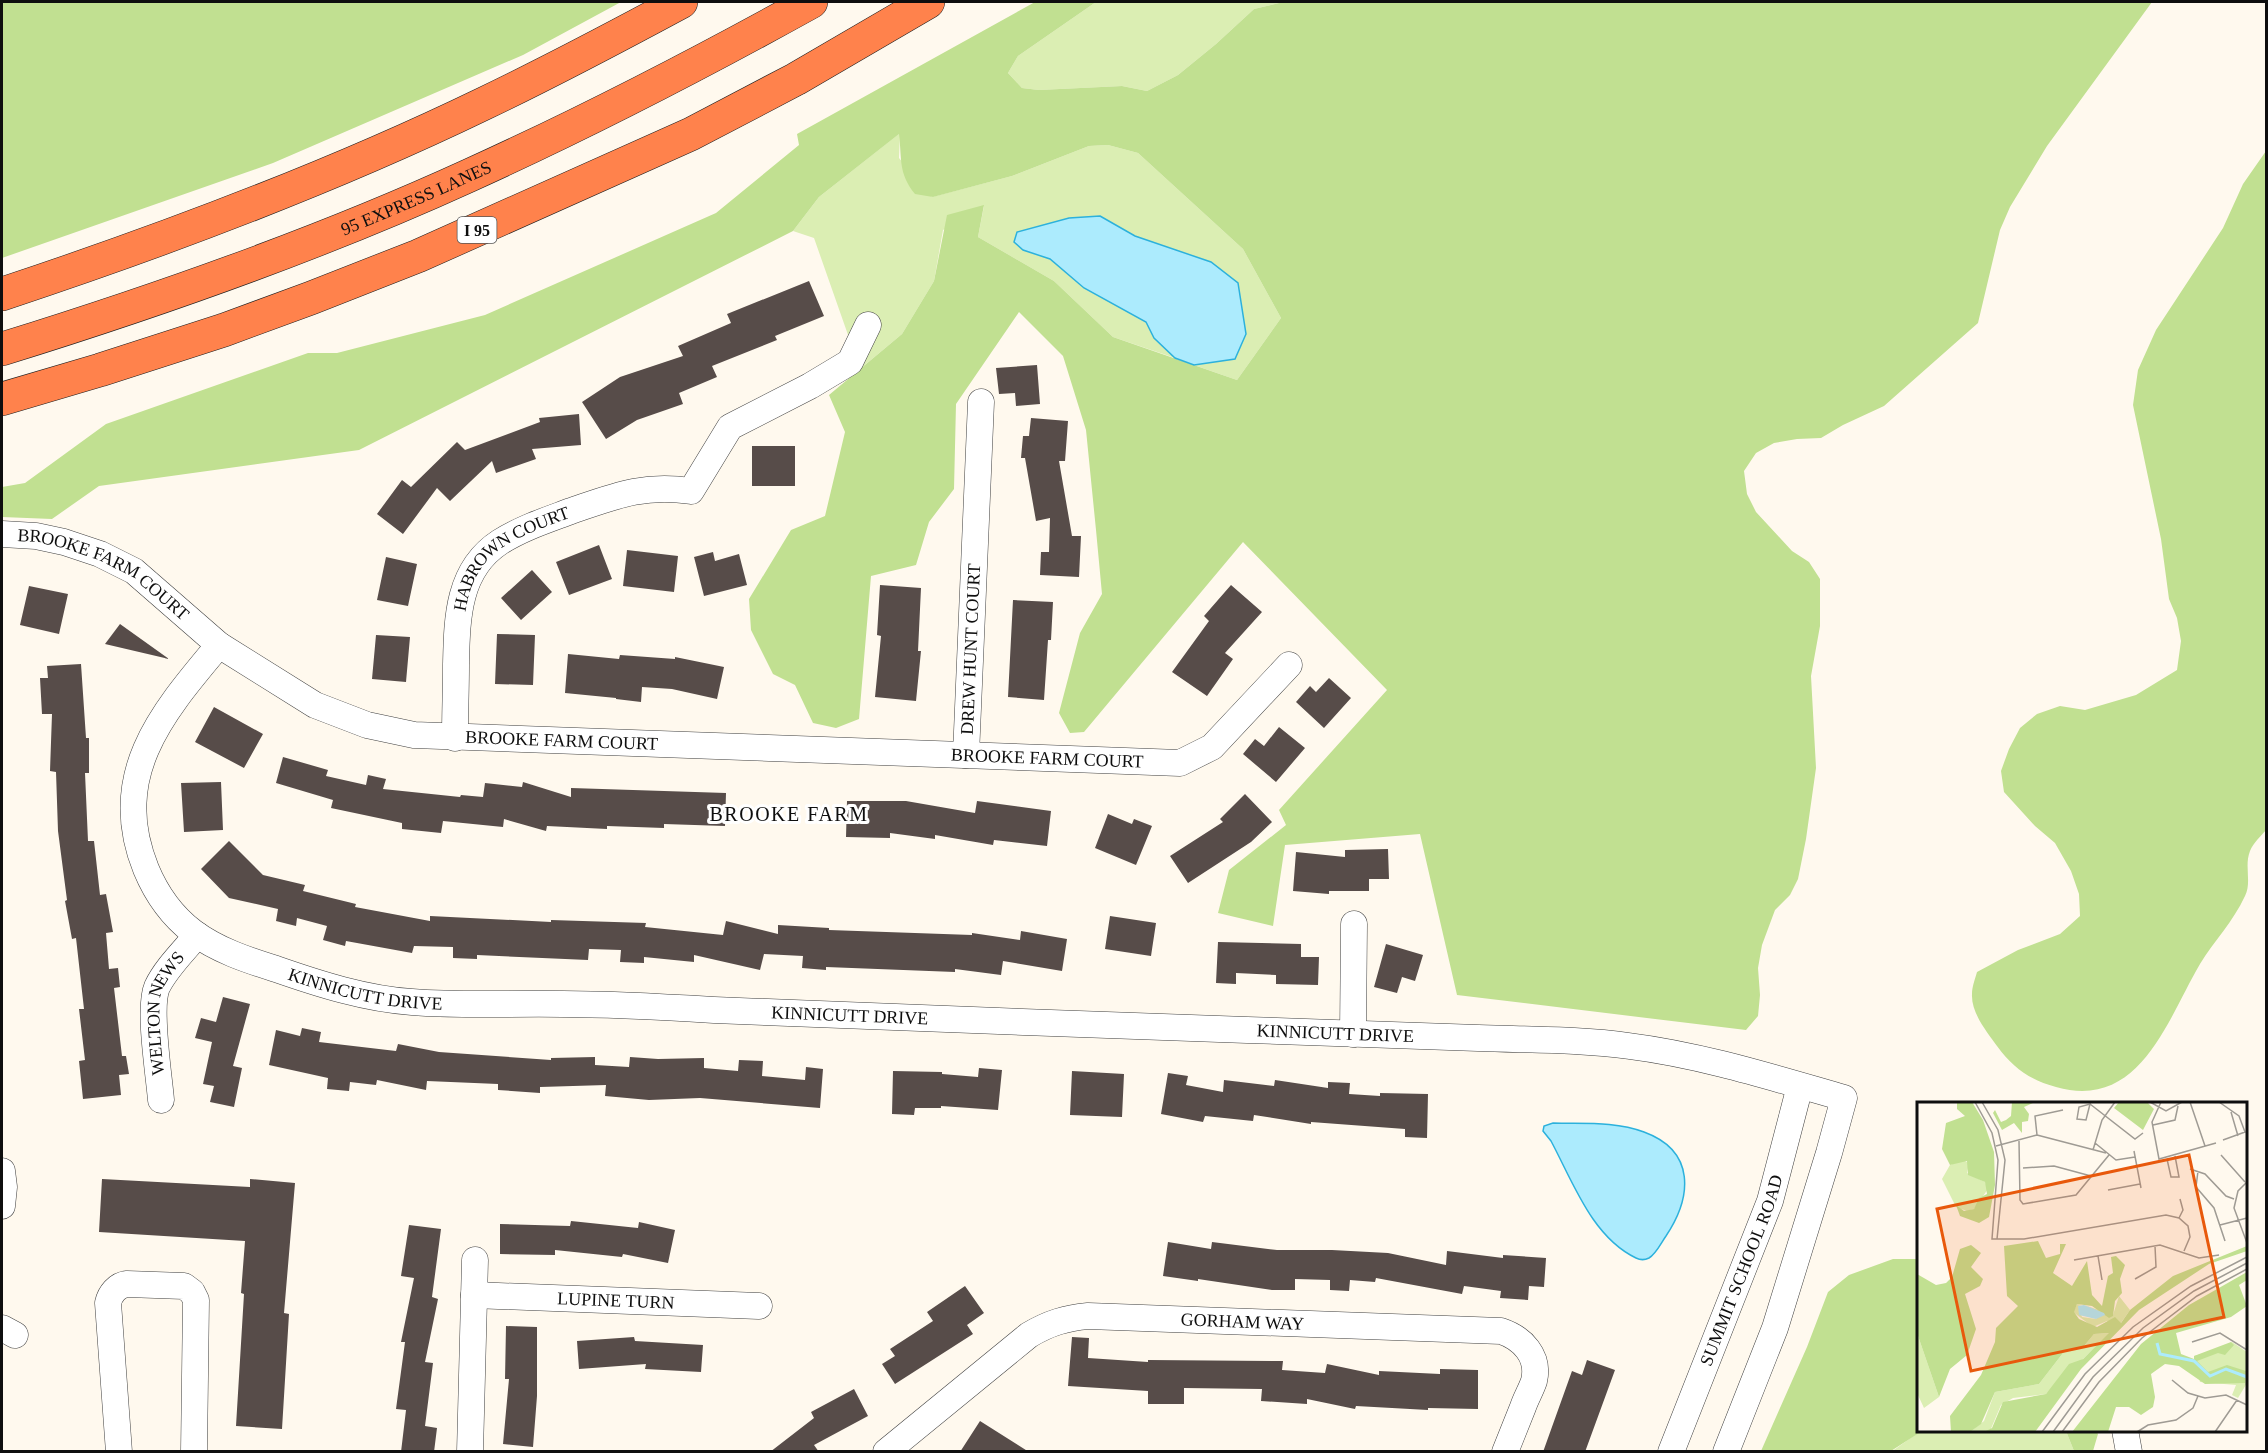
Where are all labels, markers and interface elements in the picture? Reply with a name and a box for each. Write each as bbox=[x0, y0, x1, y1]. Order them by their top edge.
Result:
street label: 95 EXPRESS LANES bbox=[338, 157, 495, 239]
road number: I 95 bbox=[458, 217, 496, 243]
street label: HABROWN COURT bbox=[450, 503, 572, 613]
street label: BROOKE FARM COURT bbox=[17, 525, 193, 624]
street label: DREW HUNT COURT bbox=[957, 563, 984, 735]
street label: BROOKE FARM COURT bbox=[465, 727, 658, 754]
street label: BROOKE FARM COURT bbox=[951, 745, 1144, 772]
district label: BROOKE FARM bbox=[710, 803, 868, 825]
street label: WELTON NEWS bbox=[143, 947, 188, 1076]
street label: KINNICUTT DRIVE bbox=[286, 964, 443, 1014]
street label: KINNICUTT DRIVE bbox=[771, 1002, 929, 1028]
street label: KINNICUTT DRIVE bbox=[1256, 1020, 1414, 1046]
inset map bbox=[1917, 1102, 2247, 1432]
street label: SUMMIT SCHOOL ROAD bbox=[1696, 1173, 1786, 1369]
street label: LUPINE TURN bbox=[557, 1288, 675, 1313]
street label: GORHAM WAY bbox=[1180, 1309, 1305, 1334]

